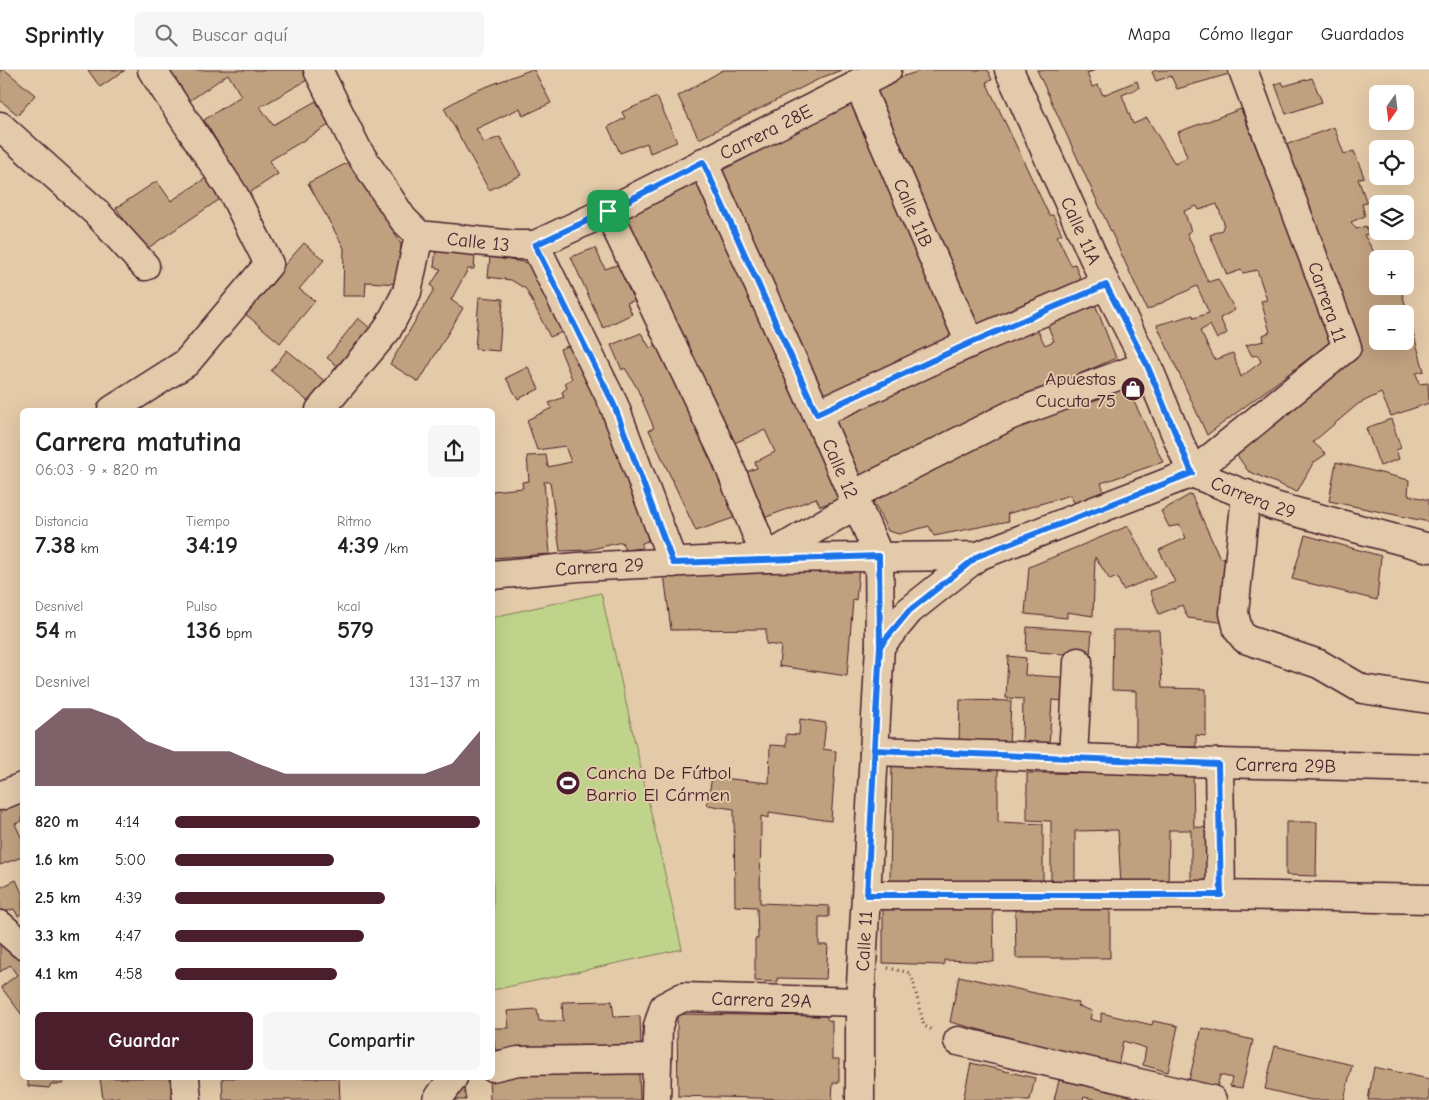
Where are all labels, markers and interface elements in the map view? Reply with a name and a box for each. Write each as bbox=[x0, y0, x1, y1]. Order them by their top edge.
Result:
search box bbox=[134, 12, 484, 57]
text: Sprintly bbox=[25, 21, 104, 49]
icon: search bbox=[152, 21, 180, 49]
text: Buscar aquí bbox=[192, 24, 288, 46]
text: Mapa bbox=[1128, 24, 1171, 45]
text: Cómo llegar bbox=[1199, 24, 1293, 45]
text: Guardados bbox=[1321, 24, 1404, 45]
north arrow bbox=[1369, 85, 1414, 130]
map controls bbox=[1369, 85, 1414, 350]
street label: Carrera 28E bbox=[716, 100, 816, 165]
button: locate bbox=[1369, 140, 1414, 185]
street label: Calle 11B bbox=[888, 175, 937, 251]
pin bbox=[587, 190, 629, 232]
street label: Calle 11A bbox=[1056, 194, 1105, 268]
button: layers bbox=[1369, 195, 1414, 240]
icon: arrive bbox=[594, 197, 622, 225]
street label: Calle 13 bbox=[446, 228, 510, 256]
button: + bbox=[1369, 250, 1414, 295]
street label: Carrera 11 bbox=[1303, 259, 1351, 346]
button: − bbox=[1369, 305, 1414, 350]
place label: Apuestas Cucuta 75 bbox=[1035, 368, 1116, 412]
shop icon: Apuestas Cucuta 75 bbox=[1120, 376, 1146, 402]
button: share bbox=[428, 425, 480, 477]
text: Carrera matutina bbox=[35, 426, 242, 458]
street label: Calle 12 bbox=[817, 435, 863, 502]
text: 06:03 · 9 × 820 m bbox=[35, 461, 158, 479]
street label: Carrera 29 bbox=[1207, 472, 1298, 523]
text: Distancia bbox=[35, 513, 89, 530]
text: Tiempo bbox=[186, 513, 230, 530]
text: Ritmo bbox=[337, 513, 372, 530]
text: 7.38 bbox=[35, 530, 76, 559]
text: 34:19 bbox=[186, 530, 238, 559]
text: 4:39 bbox=[337, 530, 379, 559]
text: km bbox=[76, 540, 99, 557]
text: /km bbox=[379, 540, 408, 557]
street label: Carrera 29 bbox=[554, 554, 645, 581]
text: Desnivel bbox=[35, 598, 83, 615]
text: Pulso bbox=[186, 598, 217, 615]
text: kcal bbox=[337, 598, 361, 615]
text: 54 bbox=[35, 615, 60, 644]
text: 136 bbox=[186, 615, 221, 644]
text: 579 bbox=[337, 615, 374, 644]
text: m bbox=[60, 625, 76, 642]
text: bpm bbox=[221, 625, 252, 642]
text: Desnivel bbox=[35, 673, 90, 691]
text: 131–137 m bbox=[409, 673, 480, 691]
street label: Carrera 29B bbox=[1235, 753, 1336, 778]
place label: Cancha De Fútbol Barrio El Cármen bbox=[586, 762, 732, 806]
sports icon: Cancha De Fútbol Barrio El Cármen bbox=[555, 770, 581, 796]
text: 820 m bbox=[35, 813, 79, 831]
text: 4:14 bbox=[115, 813, 140, 831]
text: 1.6 km bbox=[35, 851, 79, 869]
text: 5:00 bbox=[115, 851, 146, 869]
text: 2.5 km bbox=[35, 889, 81, 907]
text: 4:39 bbox=[115, 889, 142, 907]
street label: Calle 11 bbox=[852, 910, 877, 972]
text: 3.3 km bbox=[35, 927, 80, 945]
text: 4:47 bbox=[115, 927, 141, 945]
text: 4.1 km bbox=[35, 965, 78, 983]
text: 4:58 bbox=[115, 965, 143, 983]
street label: Carrera 29A bbox=[711, 988, 812, 1013]
button: Guardar bbox=[35, 1012, 253, 1070]
button: Compartir bbox=[263, 1012, 480, 1070]

